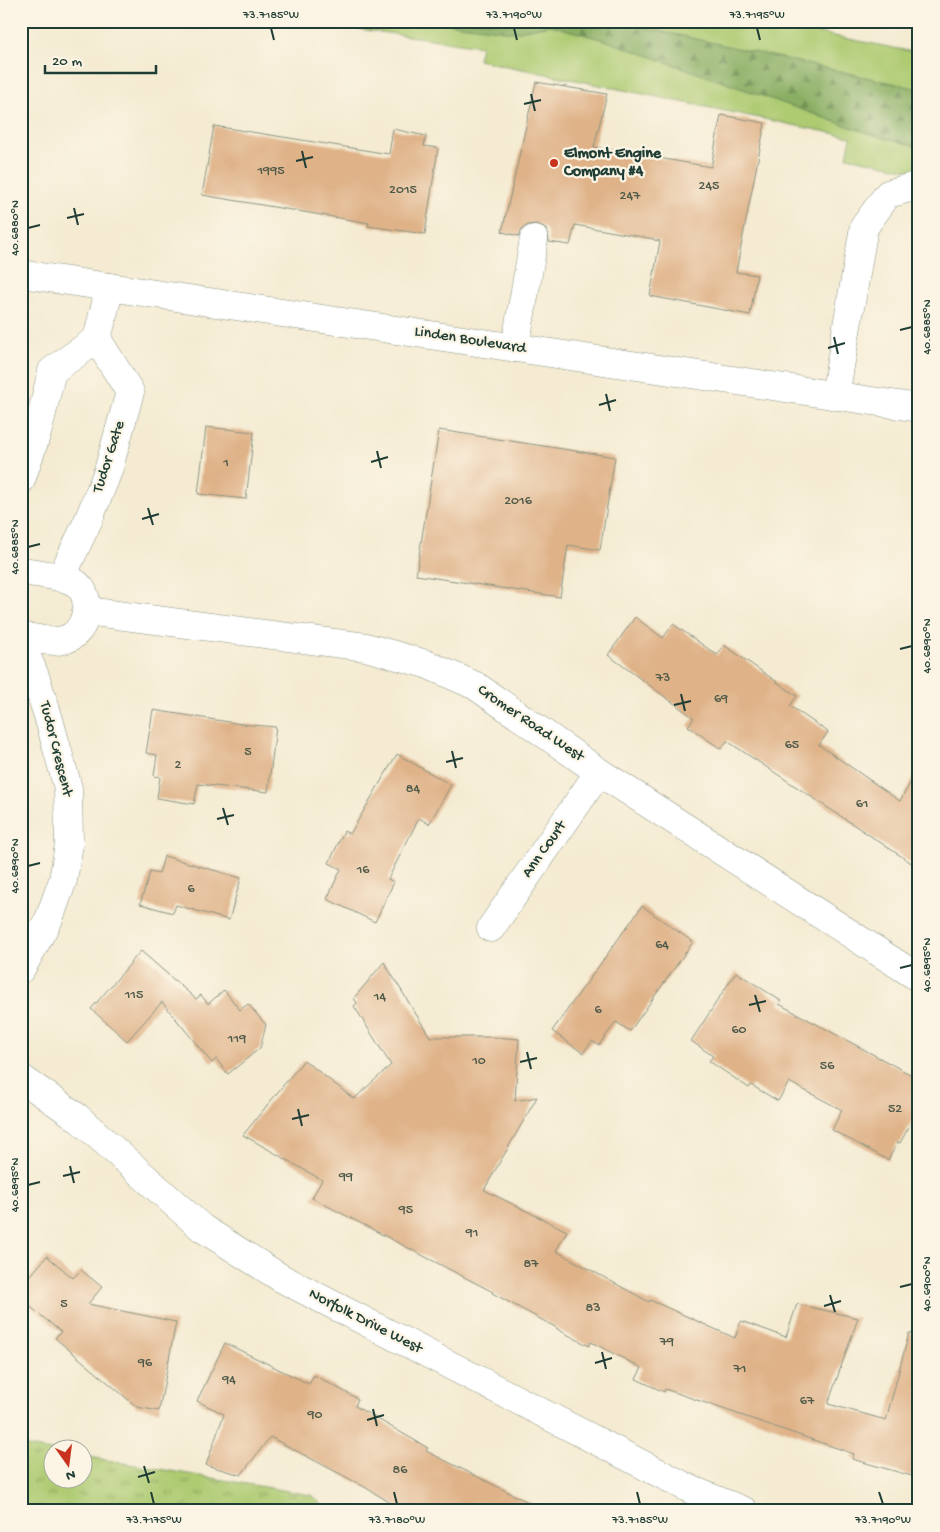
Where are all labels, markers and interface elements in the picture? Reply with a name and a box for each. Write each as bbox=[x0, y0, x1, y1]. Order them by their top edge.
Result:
text: 73.7185°W bbox=[242, 9, 299, 23]
text: 73.7190°W bbox=[485, 9, 542, 23]
text: 73.7195°W bbox=[728, 9, 785, 23]
scale bar bbox=[45, 42, 156, 74]
text: 20 m bbox=[52, 53, 82, 71]
place label: Elmont Engine Company #4 bbox=[563, 145, 662, 182]
marker: Elmont Engine Company #4 bbox=[548, 157, 560, 169]
house number: 1995 bbox=[256, 163, 285, 180]
house number: 245 bbox=[699, 178, 719, 195]
house number: 2015 bbox=[389, 182, 417, 199]
house number: 247 bbox=[620, 188, 641, 205]
text: 40.6880°N bbox=[9, 200, 23, 256]
text: 40.6885°N bbox=[921, 299, 935, 355]
street label: Linden Boulevard bbox=[413, 323, 529, 359]
street label: Tudor Gate bbox=[89, 418, 131, 496]
house number: 1 bbox=[222, 455, 229, 472]
house number: 2016 bbox=[504, 493, 533, 510]
text: 40.6885°N bbox=[9, 519, 23, 575]
text: 40.6890°N bbox=[921, 618, 935, 673]
house number: 73 bbox=[655, 670, 670, 687]
street label: Cromer Road West bbox=[473, 681, 588, 768]
house number: 69 bbox=[714, 691, 728, 708]
street label: Tudor Crescent bbox=[34, 699, 76, 800]
house number: 65 bbox=[785, 737, 799, 754]
house number: 5 bbox=[244, 744, 252, 761]
house number: 2 bbox=[175, 757, 182, 774]
house number: 84 bbox=[406, 781, 421, 798]
house number: 61 bbox=[856, 796, 868, 813]
street label: Ann Court bbox=[519, 817, 572, 882]
text: 40.6890°N bbox=[9, 838, 23, 893]
house number: 16 bbox=[356, 862, 370, 879]
house number: 6 bbox=[187, 881, 195, 898]
house number: 64 bbox=[655, 937, 669, 954]
text: 40.6895°N bbox=[921, 938, 935, 992]
house number: 115 bbox=[124, 987, 143, 1004]
house number: 14 bbox=[373, 989, 387, 1006]
house number: 6 bbox=[594, 1002, 602, 1019]
house number: 60 bbox=[731, 1022, 747, 1039]
house number: 119 bbox=[227, 1031, 246, 1048]
house number: 10 bbox=[471, 1053, 486, 1070]
house number: 56 bbox=[820, 1058, 835, 1075]
house number: 52 bbox=[888, 1101, 902, 1118]
text: 40.6895°N bbox=[9, 1158, 23, 1212]
house number: 99 bbox=[338, 1169, 353, 1186]
house number: 95 bbox=[398, 1202, 413, 1219]
house number: 91 bbox=[465, 1225, 478, 1242]
house number: 87 bbox=[524, 1256, 539, 1273]
text: 40.6900°N bbox=[921, 1256, 935, 1312]
street label: Norfolk Drive West bbox=[305, 1285, 426, 1360]
house number: 5 bbox=[60, 1296, 68, 1313]
house number: 83 bbox=[586, 1300, 600, 1317]
house number: 79 bbox=[659, 1334, 674, 1351]
house number: 96 bbox=[137, 1355, 153, 1372]
house number: 71 bbox=[733, 1361, 746, 1378]
house number: 94 bbox=[221, 1372, 236, 1389]
house number: 67 bbox=[800, 1393, 815, 1410]
house number: 90 bbox=[307, 1407, 323, 1424]
north arrow bbox=[42, 1440, 92, 1490]
house number: 86 bbox=[393, 1462, 408, 1479]
text: N bbox=[64, 1465, 77, 1484]
text: 73.7175°W bbox=[125, 1514, 182, 1528]
text: 73.7180°W bbox=[368, 1514, 425, 1528]
text: 73.7185°W bbox=[611, 1514, 668, 1528]
text: 73.7190°W bbox=[854, 1514, 911, 1528]

